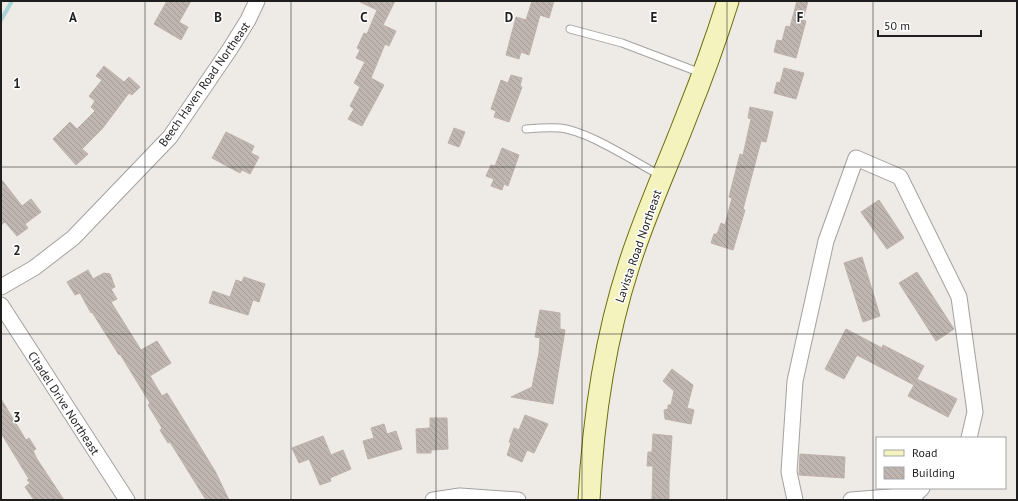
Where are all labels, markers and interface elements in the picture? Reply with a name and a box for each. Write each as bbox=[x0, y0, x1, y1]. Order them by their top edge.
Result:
text: A bbox=[69, 9, 77, 26]
text: C bbox=[360, 9, 368, 26]
text: D bbox=[505, 9, 513, 26]
text: E bbox=[651, 9, 658, 26]
text: F bbox=[797, 9, 804, 26]
scale bar bbox=[878, 12, 981, 38]
text: 50 m bbox=[884, 18, 910, 33]
street label: Beech Haven Road Northeast bbox=[155, 19, 253, 149]
text: 1 bbox=[13, 75, 21, 92]
street label: Lavista Road Northeast bbox=[612, 188, 664, 304]
text: 2 bbox=[13, 242, 21, 259]
street label: Citadel Drive Northeast bbox=[25, 349, 103, 457]
text: 3 bbox=[13, 409, 21, 426]
legend bbox=[876, 437, 1006, 489]
text: Road bbox=[912, 445, 937, 460]
text: Building bbox=[912, 465, 955, 480]

